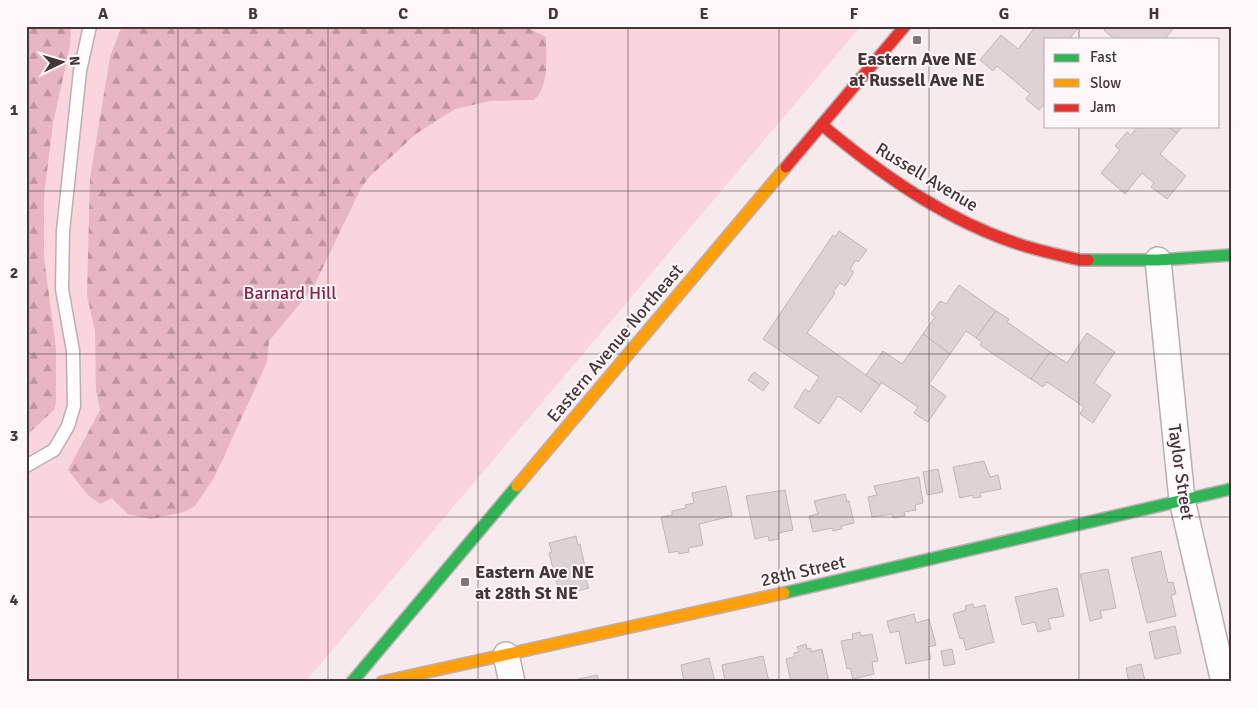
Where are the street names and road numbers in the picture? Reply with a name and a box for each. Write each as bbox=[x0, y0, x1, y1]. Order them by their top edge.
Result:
street label: Russell Avenue bbox=[872, 138, 982, 216]
street label: Eastern Avenue Northeast bbox=[542, 259, 688, 427]
street label: Taylor Street bbox=[1163, 423, 1199, 521]
street label: 28th Street bbox=[758, 551, 848, 591]

